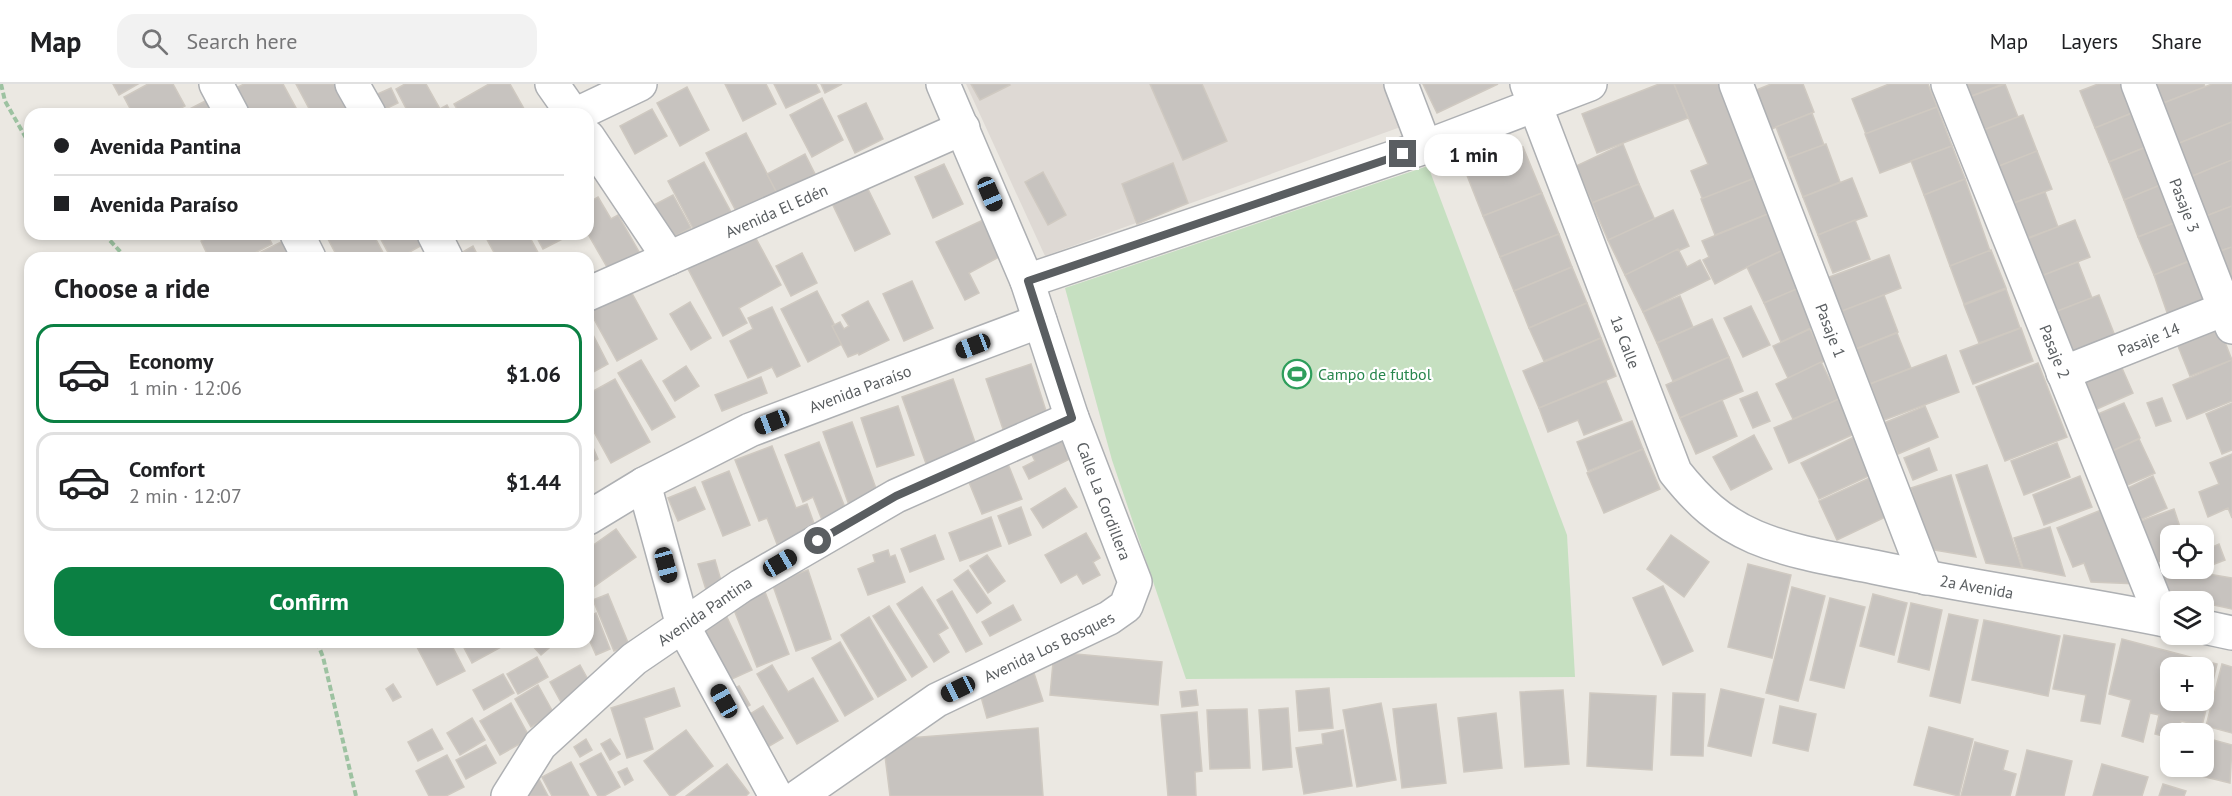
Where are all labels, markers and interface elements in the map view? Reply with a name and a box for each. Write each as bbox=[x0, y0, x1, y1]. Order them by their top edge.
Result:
search box bbox=[117, 14, 537, 68]
text: Map bbox=[30, 23, 81, 60]
icon: search bbox=[138, 25, 171, 58]
text: Search here bbox=[186, 27, 297, 55]
text: Map bbox=[1990, 28, 2028, 55]
text: Layers bbox=[2061, 28, 2118, 55]
text: Share bbox=[2151, 28, 2202, 55]
text: Avenida Pantina bbox=[90, 132, 241, 160]
callout: 1 min bbox=[1424, 133, 1523, 175]
route end bbox=[1389, 140, 1416, 167]
text: 1 min bbox=[1449, 142, 1498, 168]
car bbox=[975, 174, 1005, 214]
street label: Pasaje 3 bbox=[2165, 175, 2204, 235]
street label: Avenida El Edén bbox=[722, 179, 831, 242]
text: Avenida Paraíso bbox=[90, 190, 238, 218]
text: Choose a ride bbox=[54, 271, 210, 305]
street label: Pasaje 1 bbox=[1811, 300, 1850, 360]
street label: 1a Calle bbox=[1606, 312, 1645, 371]
street label: Pasaje 14 bbox=[2115, 318, 2183, 360]
street label: Pasaje 2 bbox=[2035, 321, 2075, 381]
car bbox=[953, 331, 993, 361]
icon: car bbox=[57, 347, 111, 401]
text: Economy bbox=[129, 347, 213, 375]
sports icon: Campo de futbol bbox=[1281, 358, 1313, 390]
text: $1.06 bbox=[506, 360, 561, 388]
street label: Avenida Paraíso bbox=[806, 360, 914, 417]
place label: Campo de futbol bbox=[1318, 364, 1432, 384]
text: 1 min · 12:06 bbox=[129, 375, 242, 401]
car bbox=[752, 407, 792, 437]
street label: Calle La Cordillera bbox=[1072, 439, 1136, 563]
icon: car bbox=[57, 455, 111, 509]
text: Comfort bbox=[129, 455, 205, 483]
text: $1.44 bbox=[506, 468, 561, 496]
text: 2 min · 12:07 bbox=[129, 483, 242, 509]
map controls bbox=[2160, 525, 2214, 777]
button: locate bbox=[2160, 525, 2214, 579]
route start bbox=[804, 527, 831, 554]
car bbox=[653, 545, 679, 585]
car bbox=[760, 546, 800, 580]
button: Confirm bbox=[54, 567, 564, 636]
street label: 2a Avenida bbox=[1938, 570, 2015, 603]
street label: Avenida Pantina bbox=[653, 572, 755, 650]
button: layers bbox=[2160, 591, 2214, 645]
street label: Avenida Los Bosques bbox=[980, 607, 1119, 686]
button: + bbox=[2160, 657, 2214, 711]
car bbox=[938, 673, 978, 705]
car bbox=[707, 681, 741, 721]
button: − bbox=[2160, 723, 2214, 777]

